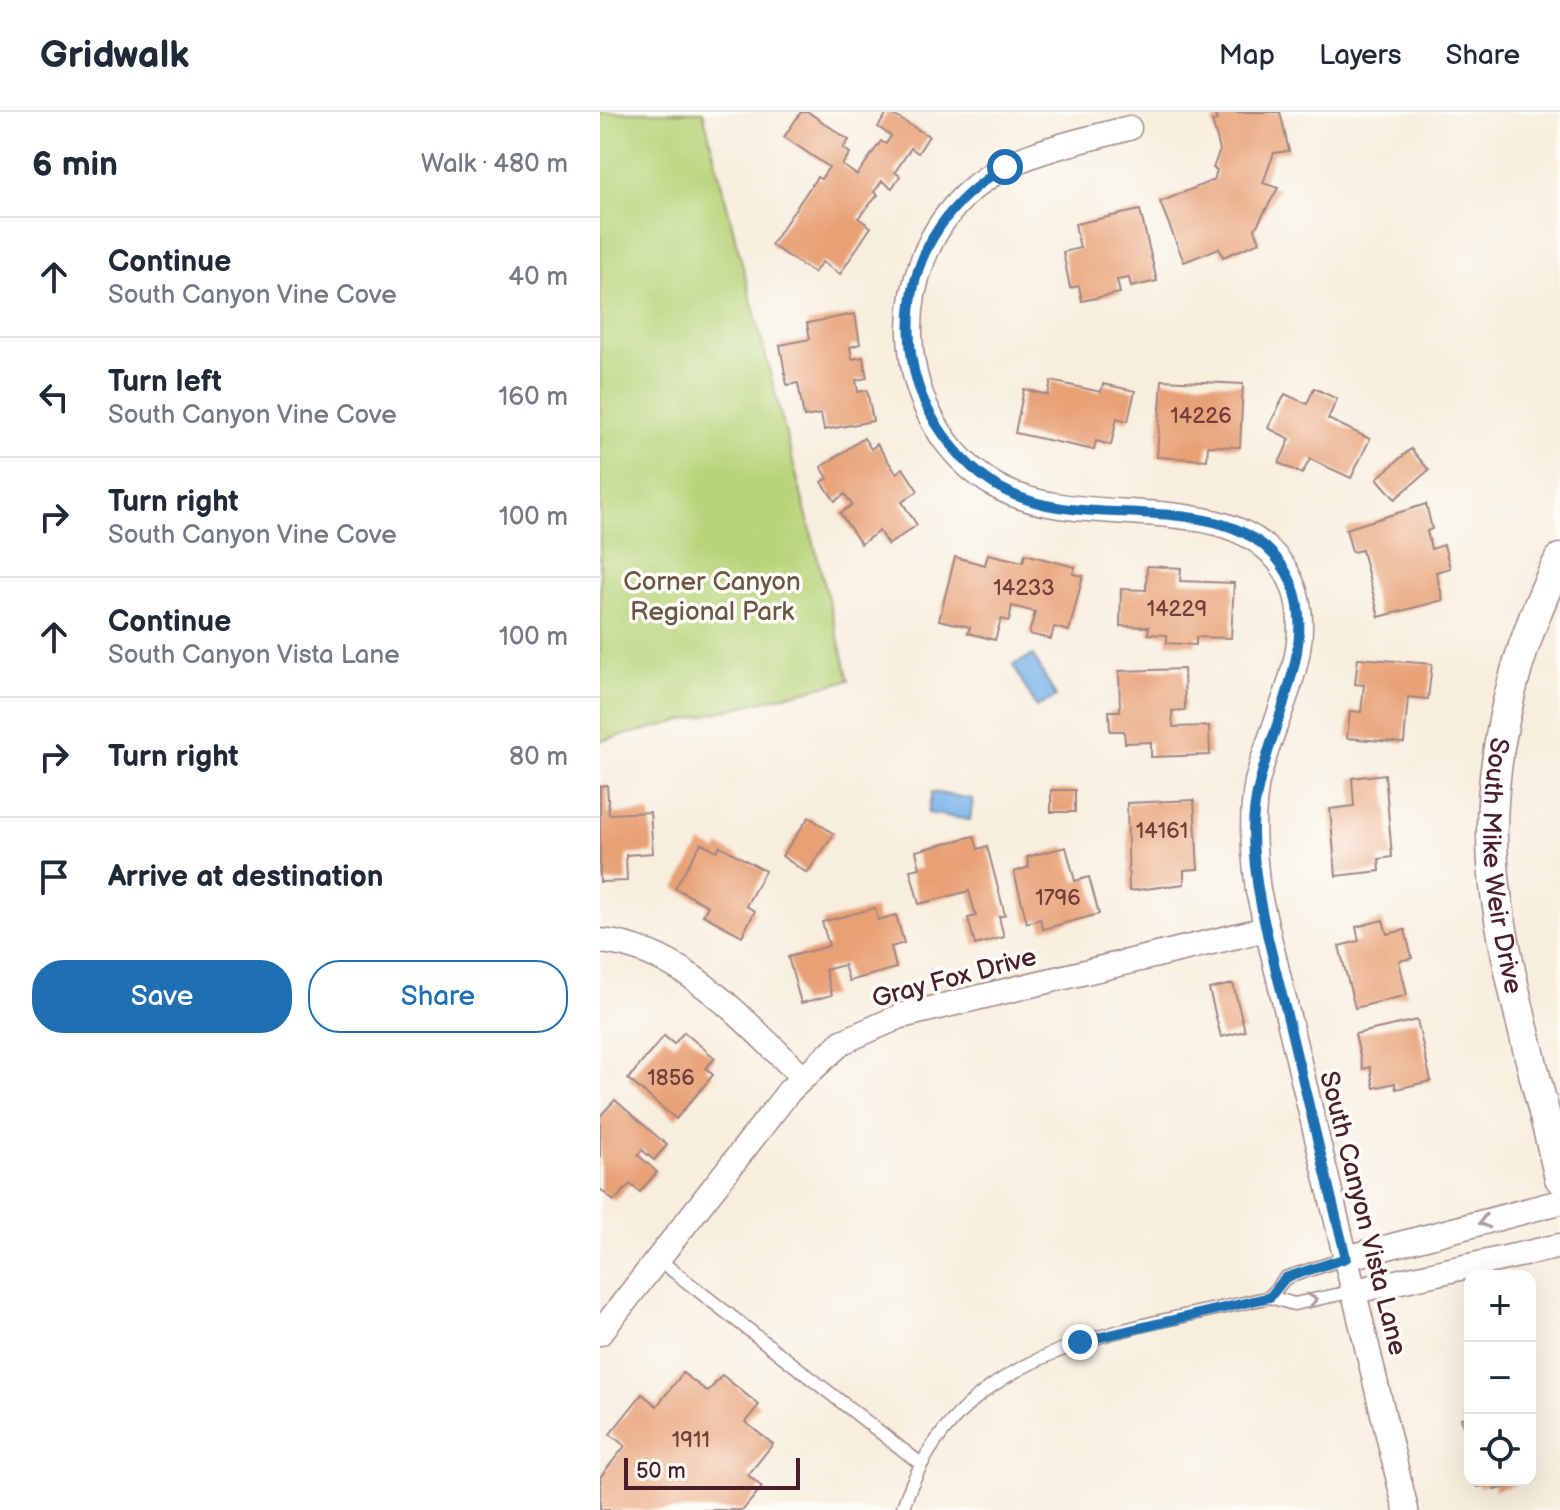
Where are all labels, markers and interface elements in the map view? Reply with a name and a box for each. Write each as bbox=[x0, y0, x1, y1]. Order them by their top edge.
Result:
text: Gridwalk bbox=[40, 33, 189, 78]
text: Map bbox=[1219, 39, 1275, 72]
text: Layers bbox=[1319, 39, 1402, 72]
text: Share bbox=[1446, 39, 1520, 72]
text: 6 min bbox=[32, 144, 118, 185]
text: Walk · 480 m bbox=[421, 149, 568, 180]
route start bbox=[987, 149, 1023, 185]
text: Continue bbox=[108, 244, 231, 280]
icon: ahead bbox=[32, 255, 76, 299]
text: 40 m bbox=[508, 262, 568, 293]
text: South Canyon Vine Cove bbox=[108, 280, 397, 311]
text: Turn left bbox=[108, 364, 222, 400]
icon: left bbox=[32, 375, 76, 419]
text: 160 m bbox=[498, 382, 568, 413]
text: South Canyon Vine Cove bbox=[108, 400, 397, 431]
house number: 14226 bbox=[1170, 403, 1232, 430]
text: Turn right bbox=[108, 484, 239, 520]
icon: right bbox=[32, 495, 76, 539]
text: 100 m bbox=[499, 502, 568, 533]
text: South Canyon Vine Cove bbox=[108, 520, 397, 551]
park label: Corner Canyon Regional Park bbox=[623, 567, 801, 628]
house number: 14233 bbox=[993, 575, 1055, 602]
house number: 14229 bbox=[1147, 596, 1207, 623]
text: Continue bbox=[108, 604, 231, 640]
icon: ahead bbox=[32, 615, 76, 659]
text: 100 m bbox=[499, 622, 568, 653]
text: South Canyon Vista Lane bbox=[108, 640, 400, 671]
icon: right bbox=[32, 735, 76, 779]
street label: South Mike Weir Drive bbox=[1475, 735, 1529, 997]
text: Turn right bbox=[108, 739, 239, 775]
text: 80 m bbox=[509, 742, 568, 773]
house number: 14161 bbox=[1136, 818, 1188, 845]
icon: arrive bbox=[32, 855, 76, 899]
text: Arrive at destination bbox=[108, 859, 384, 895]
house number: 1796 bbox=[1035, 885, 1081, 912]
street label: Gray Fox Drive bbox=[869, 942, 1040, 1015]
button: Save bbox=[32, 960, 292, 1033]
button: Share bbox=[308, 960, 568, 1033]
house number: 1856 bbox=[647, 1065, 695, 1092]
street label: South Canyon Vista Lane bbox=[1312, 1068, 1413, 1359]
one-way arrow bbox=[1478, 1212, 1492, 1229]
map controls bbox=[1464, 1270, 1536, 1486]
button: + bbox=[1464, 1270, 1536, 1342]
one-way arrow bbox=[1305, 1292, 1319, 1309]
route end bbox=[1062, 1324, 1098, 1360]
button: − bbox=[1464, 1342, 1536, 1414]
button: locate bbox=[1464, 1414, 1536, 1486]
house number: 1911 bbox=[672, 1427, 710, 1454]
scale bar bbox=[624, 1454, 800, 1490]
text: 50 m bbox=[636, 1458, 686, 1485]

